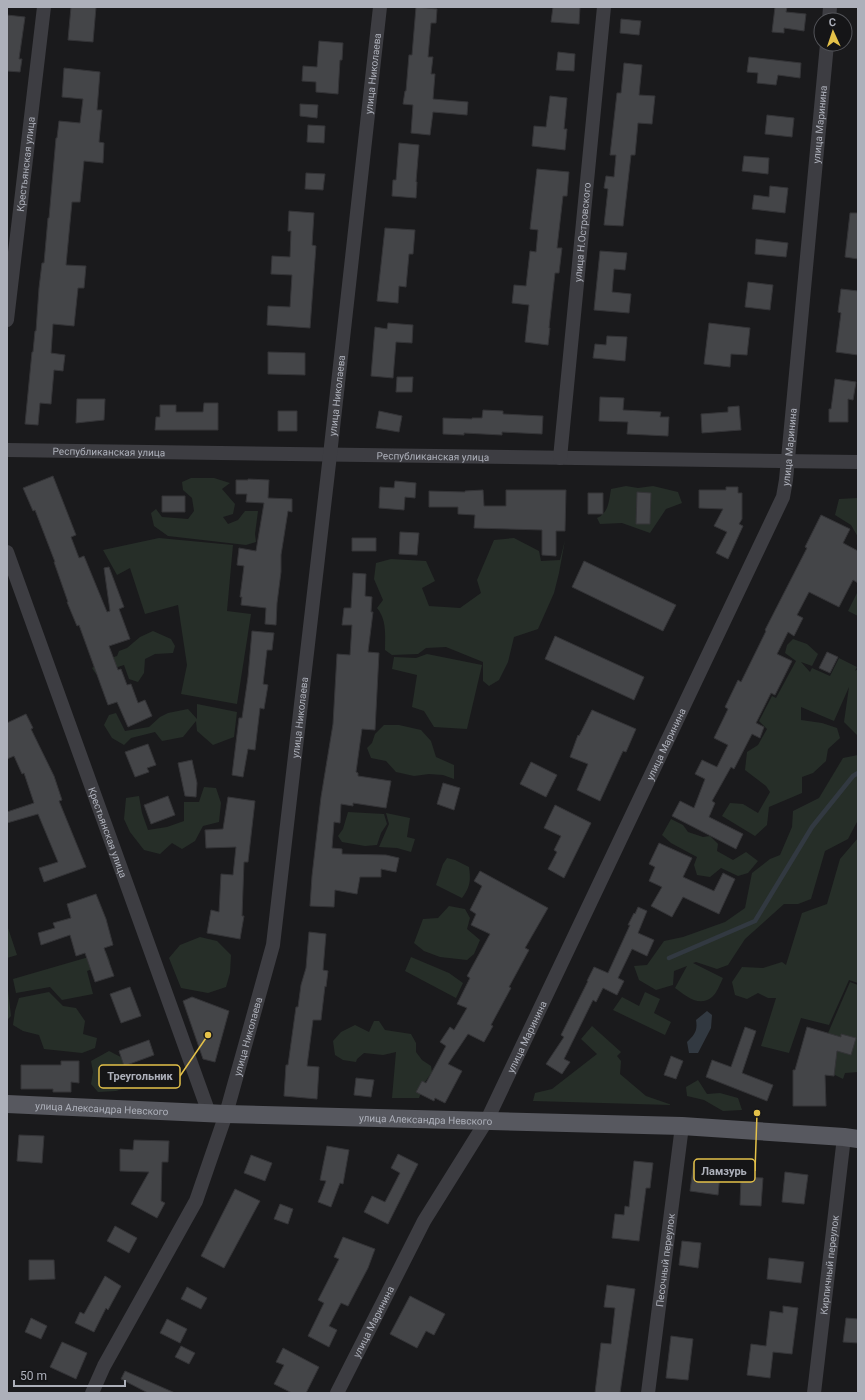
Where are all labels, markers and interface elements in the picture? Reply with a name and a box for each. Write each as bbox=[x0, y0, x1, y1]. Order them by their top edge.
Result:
north arrow bbox=[813, 12, 853, 52]
text: С bbox=[829, 16, 836, 29]
street label: улица Николаева bbox=[363, 32, 383, 115]
street label: улица Маринина bbox=[810, 85, 829, 164]
street label: Крестьянская улица bbox=[14, 116, 37, 212]
street label: улица Н.Островского bbox=[572, 182, 592, 282]
street label: улица Николаева bbox=[327, 354, 347, 437]
street label: улица Маринина bbox=[780, 407, 798, 487]
street label: Республиканская улица bbox=[53, 445, 165, 458]
street label: Республиканская улица bbox=[377, 450, 489, 462]
street label: улица Николаева bbox=[289, 676, 310, 759]
street label: улица Маринина bbox=[644, 706, 687, 782]
street label: Крестьянская улица bbox=[87, 786, 129, 879]
street label: улица Николаева bbox=[231, 996, 264, 1077]
street label: улица Маринина bbox=[505, 999, 548, 1074]
callout: Треугольник bbox=[99, 1065, 180, 1088]
text: Треугольник bbox=[107, 1070, 174, 1083]
street label: улица Александра Невского bbox=[35, 1100, 169, 1117]
street label: улица Александра Невского bbox=[359, 1112, 493, 1127]
callout: Ламзурь bbox=[694, 1159, 755, 1182]
text: Ламзурь bbox=[701, 1165, 747, 1178]
street label: Песочный переулок bbox=[654, 1212, 676, 1307]
street label: Кирпичный переулок bbox=[818, 1214, 840, 1315]
street label: улица Маринина bbox=[351, 1284, 396, 1359]
scale bar bbox=[14, 1362, 125, 1388]
text: 50 m bbox=[20, 1369, 47, 1383]

